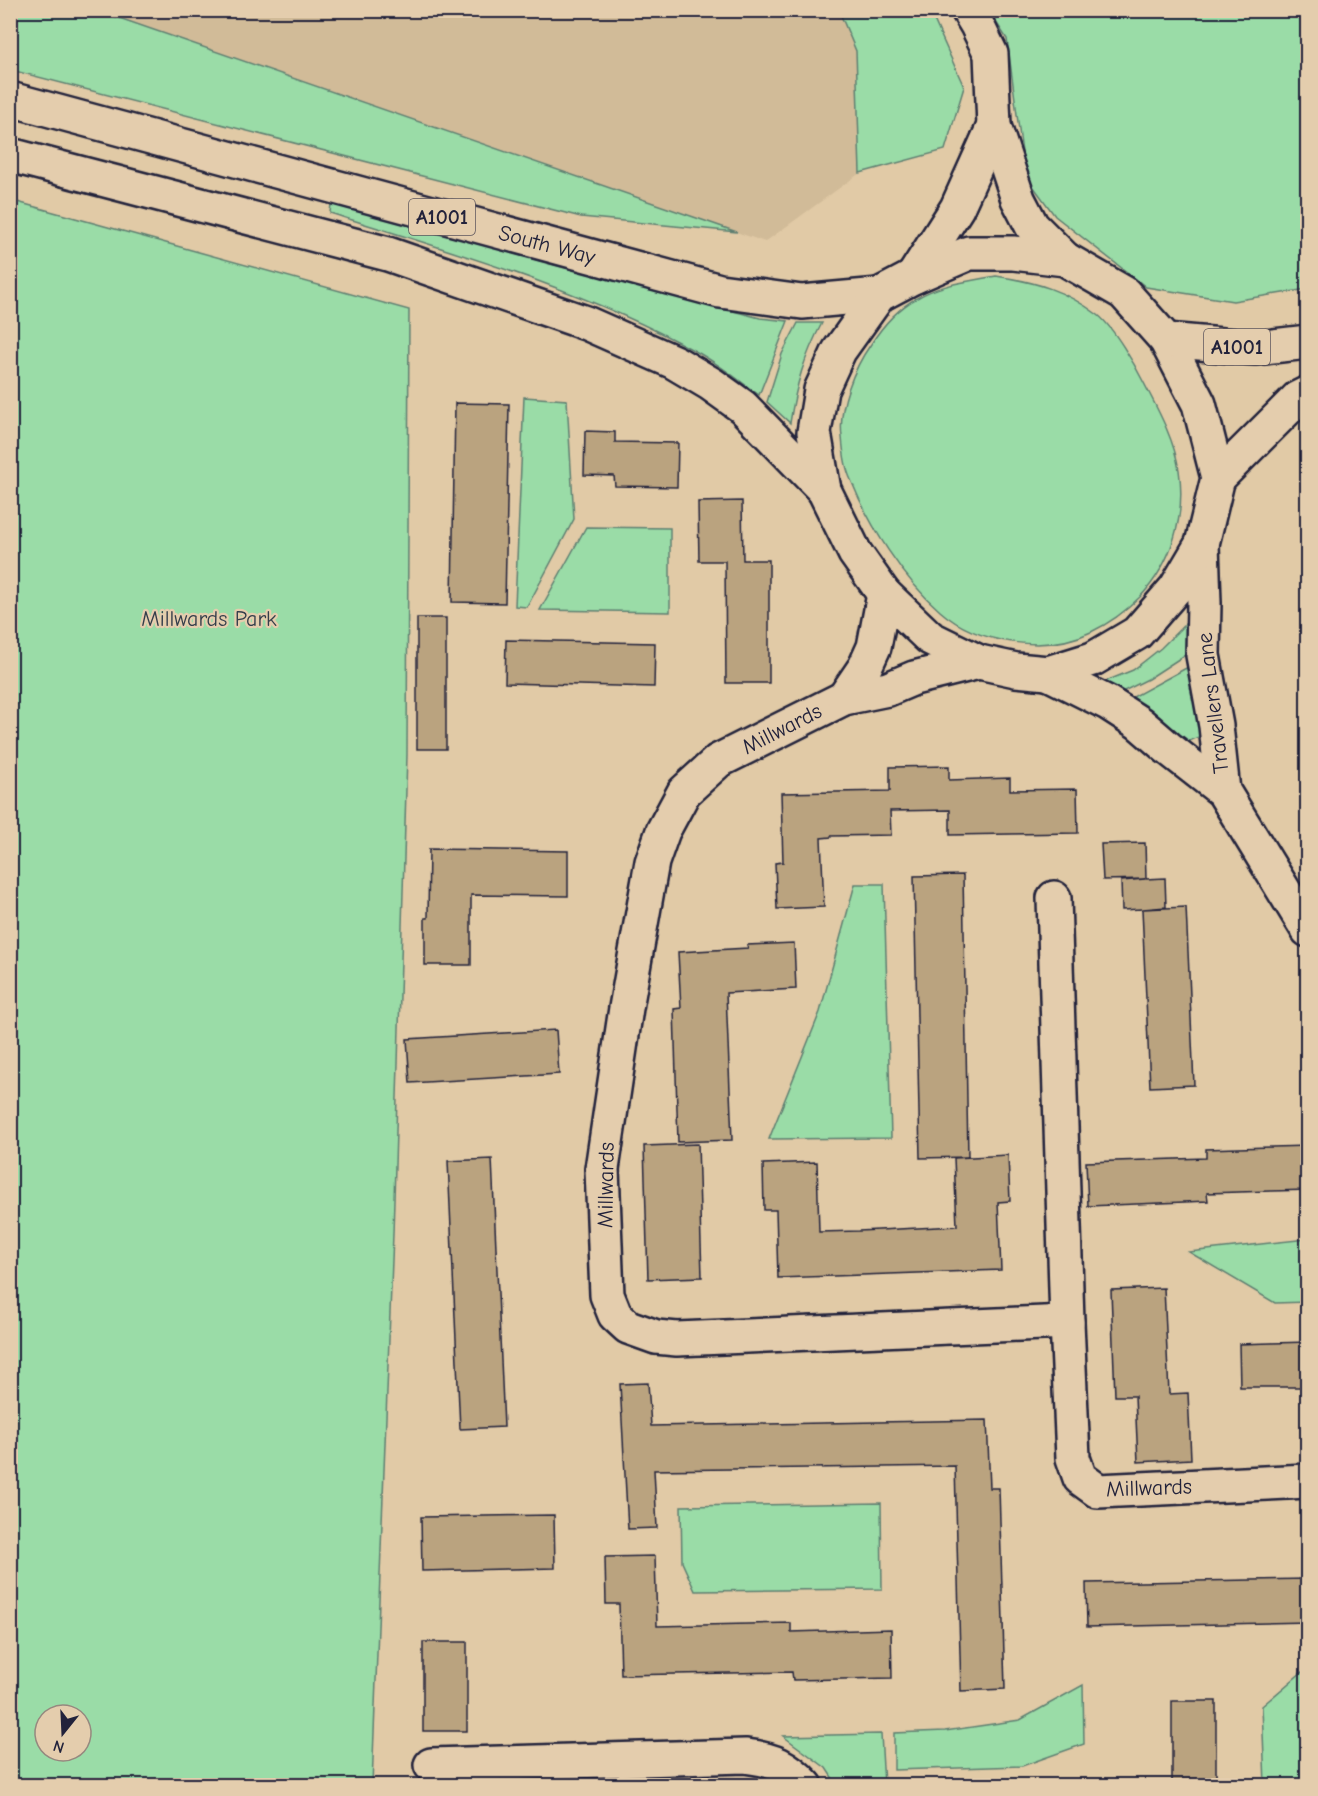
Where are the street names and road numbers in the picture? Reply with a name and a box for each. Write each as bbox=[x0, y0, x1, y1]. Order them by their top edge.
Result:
road number: A1001 bbox=[409, 199, 475, 235]
street label: South Way bbox=[496, 220, 598, 270]
road number: A1001 bbox=[1204, 329, 1270, 365]
street label: Travellers Lane bbox=[1191, 631, 1235, 775]
street label: Millwards bbox=[738, 698, 826, 760]
street label: Millwards bbox=[592, 1142, 620, 1228]
street label: Millwards bbox=[1106, 1474, 1192, 1502]

